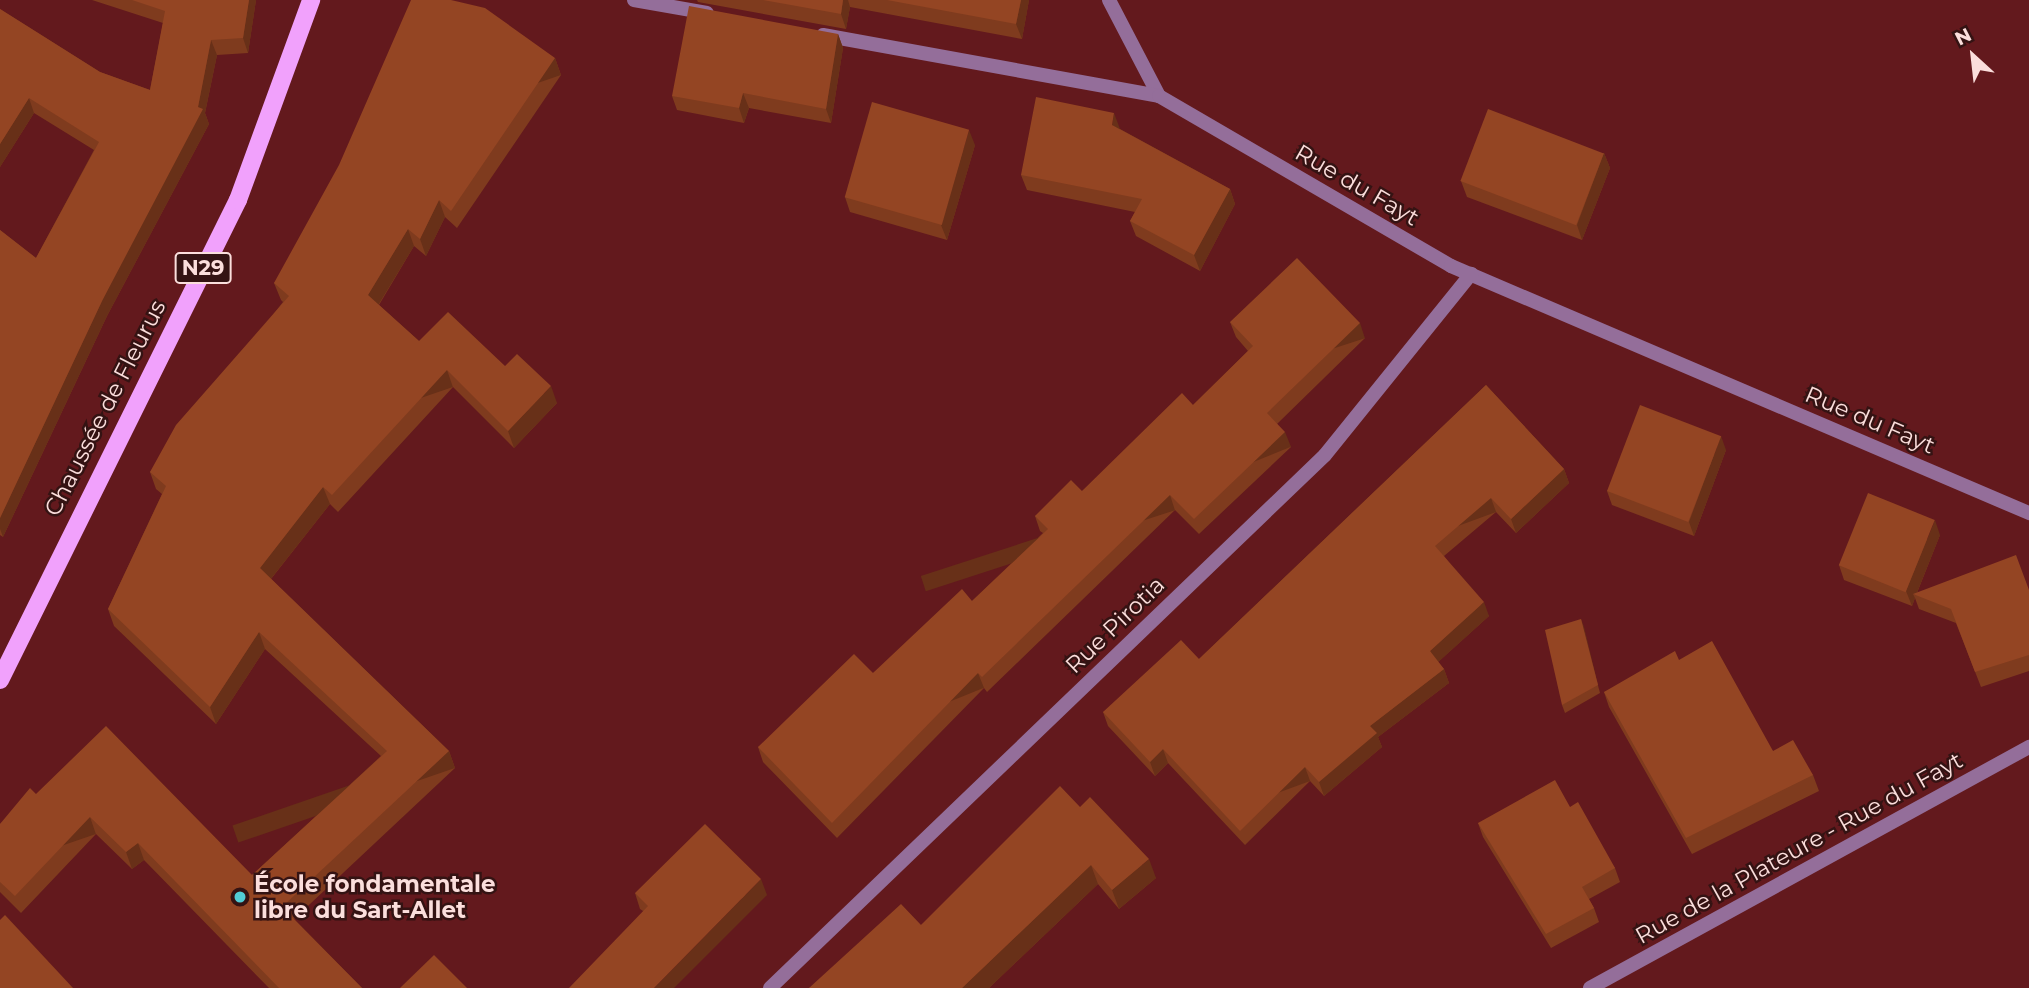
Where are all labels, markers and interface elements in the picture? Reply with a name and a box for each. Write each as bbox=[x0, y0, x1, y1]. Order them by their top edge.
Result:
north arrow bbox=[1938, 21, 2008, 91]
text: N bbox=[1951, 23, 1975, 51]
street label: Rue du Fayt bbox=[1290, 138, 1424, 232]
road number: N29 bbox=[173, 250, 233, 286]
street label: Chaussée de Fleurus bbox=[39, 295, 171, 521]
street label: Rue du Fayt bbox=[1801, 380, 1939, 460]
street label: Rue Pirotia bbox=[1060, 571, 1170, 679]
street label: Rue de la Plateure - Rue du Fayt bbox=[1631, 746, 1967, 950]
place label: École fondamentale libre du Sart-Allet bbox=[254, 870, 496, 924]
marker: École fondamentale libre du Sart-Allet bbox=[232, 889, 248, 905]

